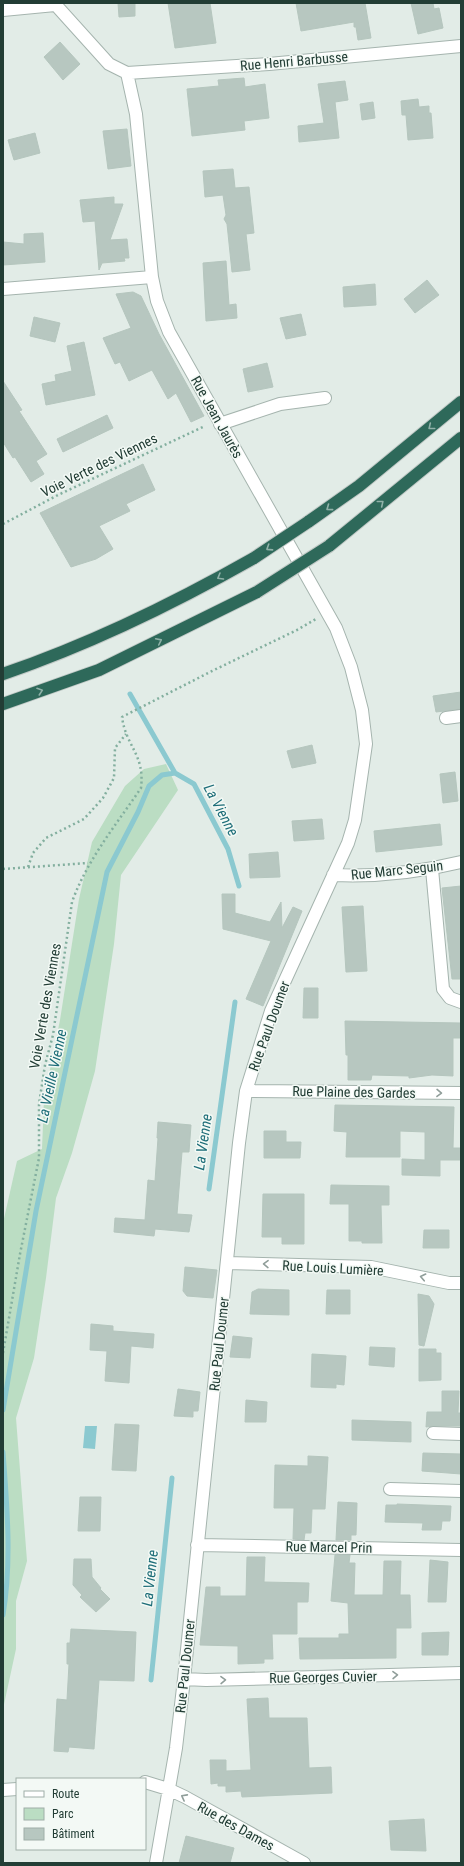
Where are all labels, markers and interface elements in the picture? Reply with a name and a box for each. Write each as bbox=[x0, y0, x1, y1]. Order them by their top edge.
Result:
street label: Rue Henri Barbusse bbox=[239, 48, 349, 74]
street label: Rue Jean Jaurès bbox=[188, 373, 246, 461]
one-way arrow bbox=[428, 423, 436, 430]
street label: Voie Verte des Viennes bbox=[38, 430, 160, 500]
one-way arrow bbox=[377, 501, 384, 508]
one-way arrow bbox=[326, 503, 333, 510]
one-way arrow bbox=[267, 543, 274, 550]
one-way arrow bbox=[217, 573, 224, 580]
one-way arrow bbox=[155, 638, 163, 646]
one-way arrow bbox=[36, 688, 43, 696]
water label: La Vienne bbox=[200, 781, 242, 839]
street label: Rue Marc Seguin bbox=[350, 857, 444, 883]
street label: Voie Verte des Viennes bbox=[26, 942, 64, 1070]
street label: Rue Paul Doumer bbox=[245, 979, 293, 1073]
water label: La Vieille Vienne bbox=[33, 1027, 71, 1124]
street label: Rue Plaine des Gardes bbox=[292, 1083, 416, 1101]
one-way arrow bbox=[436, 1089, 442, 1097]
water label: La Vienne bbox=[190, 1113, 216, 1171]
street label: Rue Louis Lumière bbox=[282, 1257, 384, 1279]
one-way arrow bbox=[263, 1260, 269, 1268]
one-way arrow bbox=[419, 1274, 426, 1282]
street label: Rue Paul Doumer bbox=[206, 1296, 232, 1392]
street label: Rue Marcel Prin bbox=[285, 1538, 373, 1556]
water label: La Vienne bbox=[138, 1549, 162, 1607]
street label: Rue Paul Doumer bbox=[172, 1618, 198, 1714]
street label: Rue Georges Cuvier bbox=[269, 1668, 377, 1686]
one-way arrow bbox=[392, 1671, 398, 1679]
one-way arrow bbox=[220, 1675, 226, 1684]
legend bbox=[16, 1778, 146, 1850]
text: Route bbox=[52, 1787, 80, 1801]
one-way arrow bbox=[181, 1794, 188, 1802]
street label: Rue des Dames bbox=[195, 1798, 277, 1854]
text: Parc bbox=[52, 1807, 74, 1821]
text: Bâtiment bbox=[52, 1827, 95, 1841]

